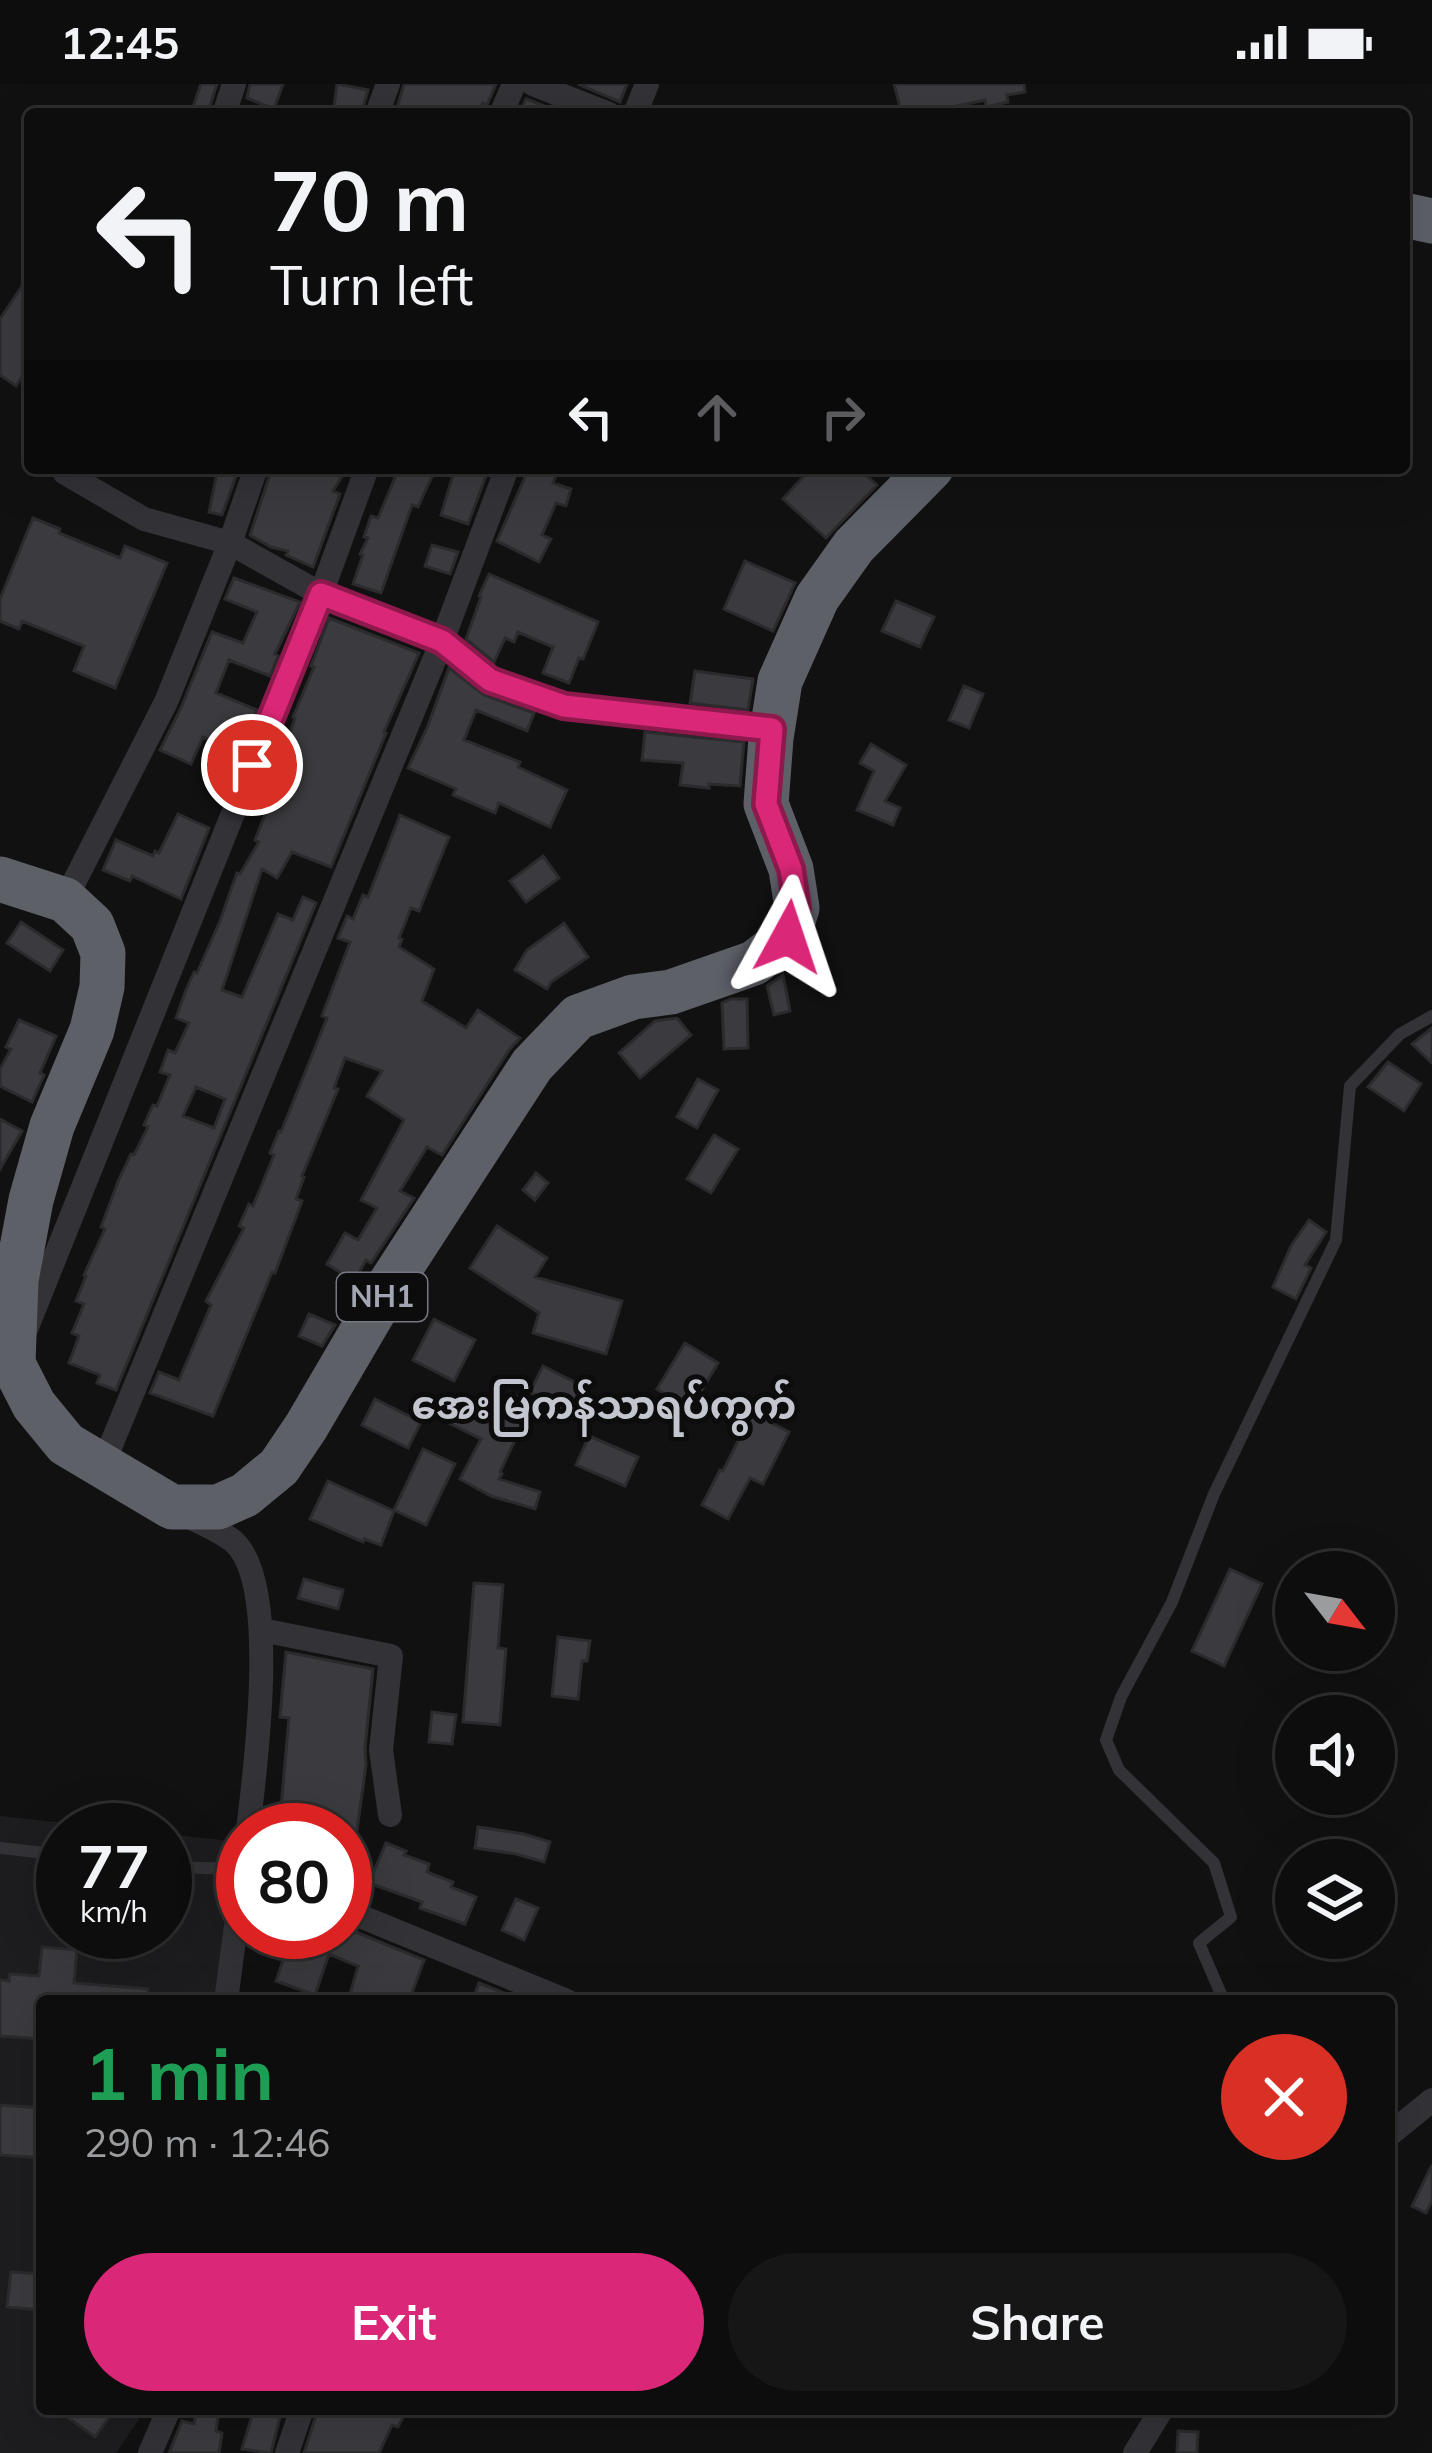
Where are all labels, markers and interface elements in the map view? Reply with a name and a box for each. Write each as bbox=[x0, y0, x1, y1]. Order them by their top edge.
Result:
text: 12:45 bbox=[60, 14, 179, 70]
text: 70 m bbox=[270, 147, 469, 252]
icon: left bbox=[72, 156, 228, 312]
text: Turn left bbox=[270, 251, 473, 319]
icon: left bbox=[558, 384, 624, 450]
icon: ahead bbox=[684, 384, 750, 450]
icon: right bbox=[810, 384, 876, 450]
pin bbox=[201, 714, 303, 816]
icon: arrive bbox=[219, 732, 285, 798]
position arrow bbox=[725, 874, 851, 1000]
road number: NH1 bbox=[337, 1273, 427, 1321]
district label: အေးမြကန်သာရပ်ကွက် bbox=[412, 1379, 796, 1437]
north arrow bbox=[1275, 1551, 1395, 1671]
map controls bbox=[1275, 1551, 1395, 1959]
button: sound bbox=[1275, 1695, 1395, 1815]
speed limit sign: 80 bbox=[216, 1803, 372, 1959]
text: 77 bbox=[78, 1828, 150, 1903]
button: layers bbox=[1275, 1839, 1395, 1959]
text: km/h bbox=[80, 1892, 148, 1930]
text: 1 min bbox=[84, 2028, 274, 2118]
button: close bbox=[1221, 2034, 1347, 2160]
text: 290 m · 12:46 bbox=[84, 2118, 330, 2167]
button: Exit bbox=[84, 2253, 704, 2391]
button: Share bbox=[728, 2253, 1347, 2391]

